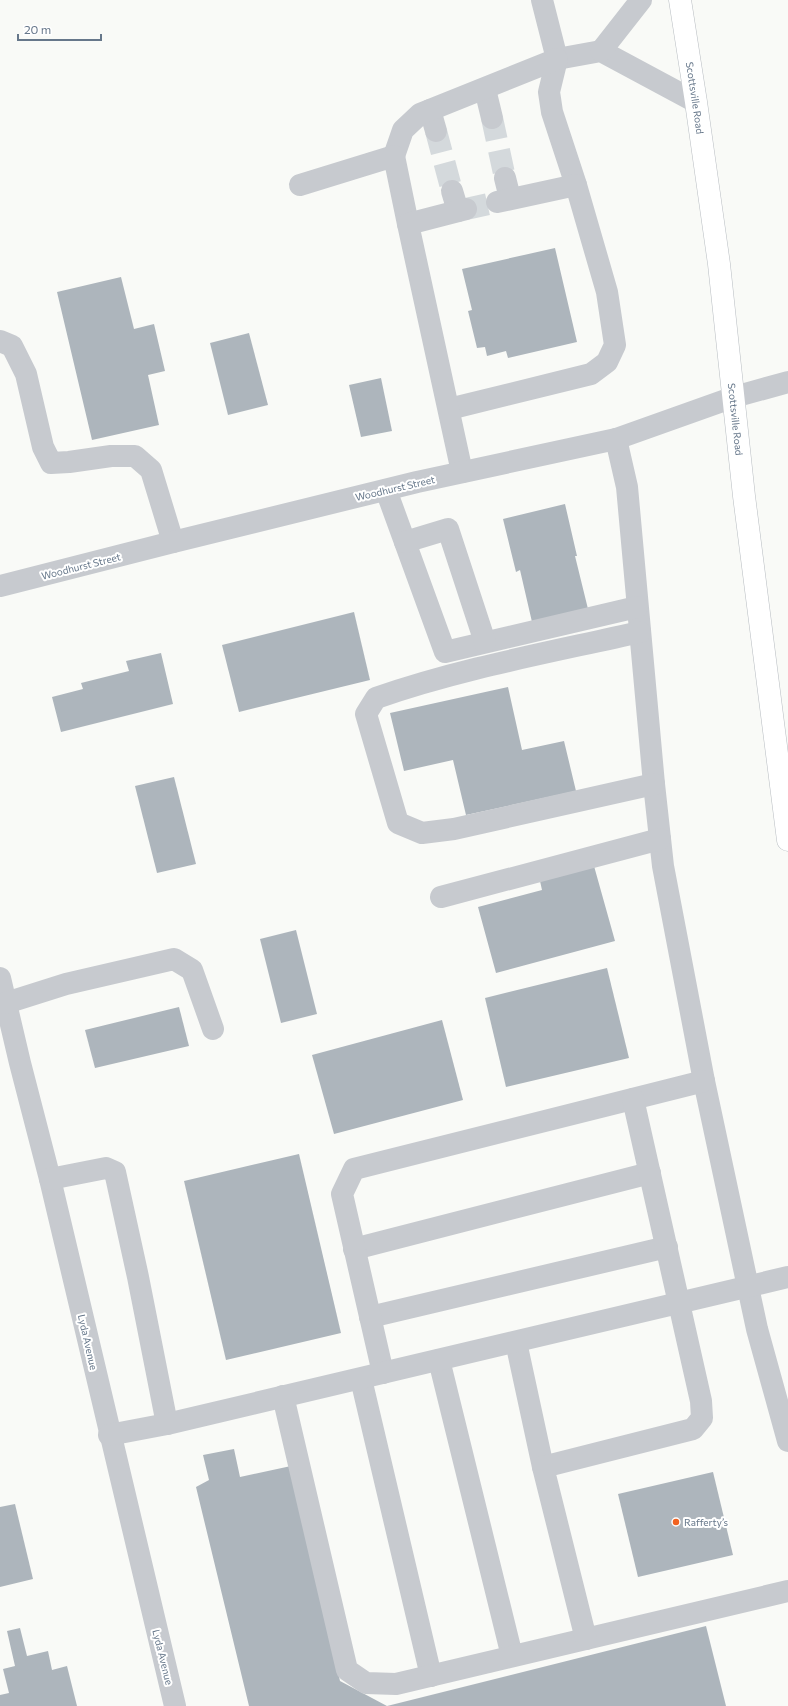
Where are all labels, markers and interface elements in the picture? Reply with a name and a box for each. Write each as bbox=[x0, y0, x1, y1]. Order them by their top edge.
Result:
scale bar bbox=[18, 16, 101, 42]
text: 20 m bbox=[24, 22, 51, 36]
street label: Scottsville Road bbox=[684, 61, 706, 135]
street label: Scottsville Road bbox=[726, 382, 746, 456]
street label: Woodhurst Street bbox=[354, 473, 436, 503]
street label: Woodhurst Street bbox=[40, 550, 122, 582]
street label: Lyda Avenue bbox=[76, 1313, 100, 1371]
place label: Rafferty’s bbox=[684, 1516, 729, 1528]
marker: Rafferty’s bbox=[671, 1517, 681, 1527]
street label: Lyda Avenue bbox=[150, 1628, 176, 1686]

